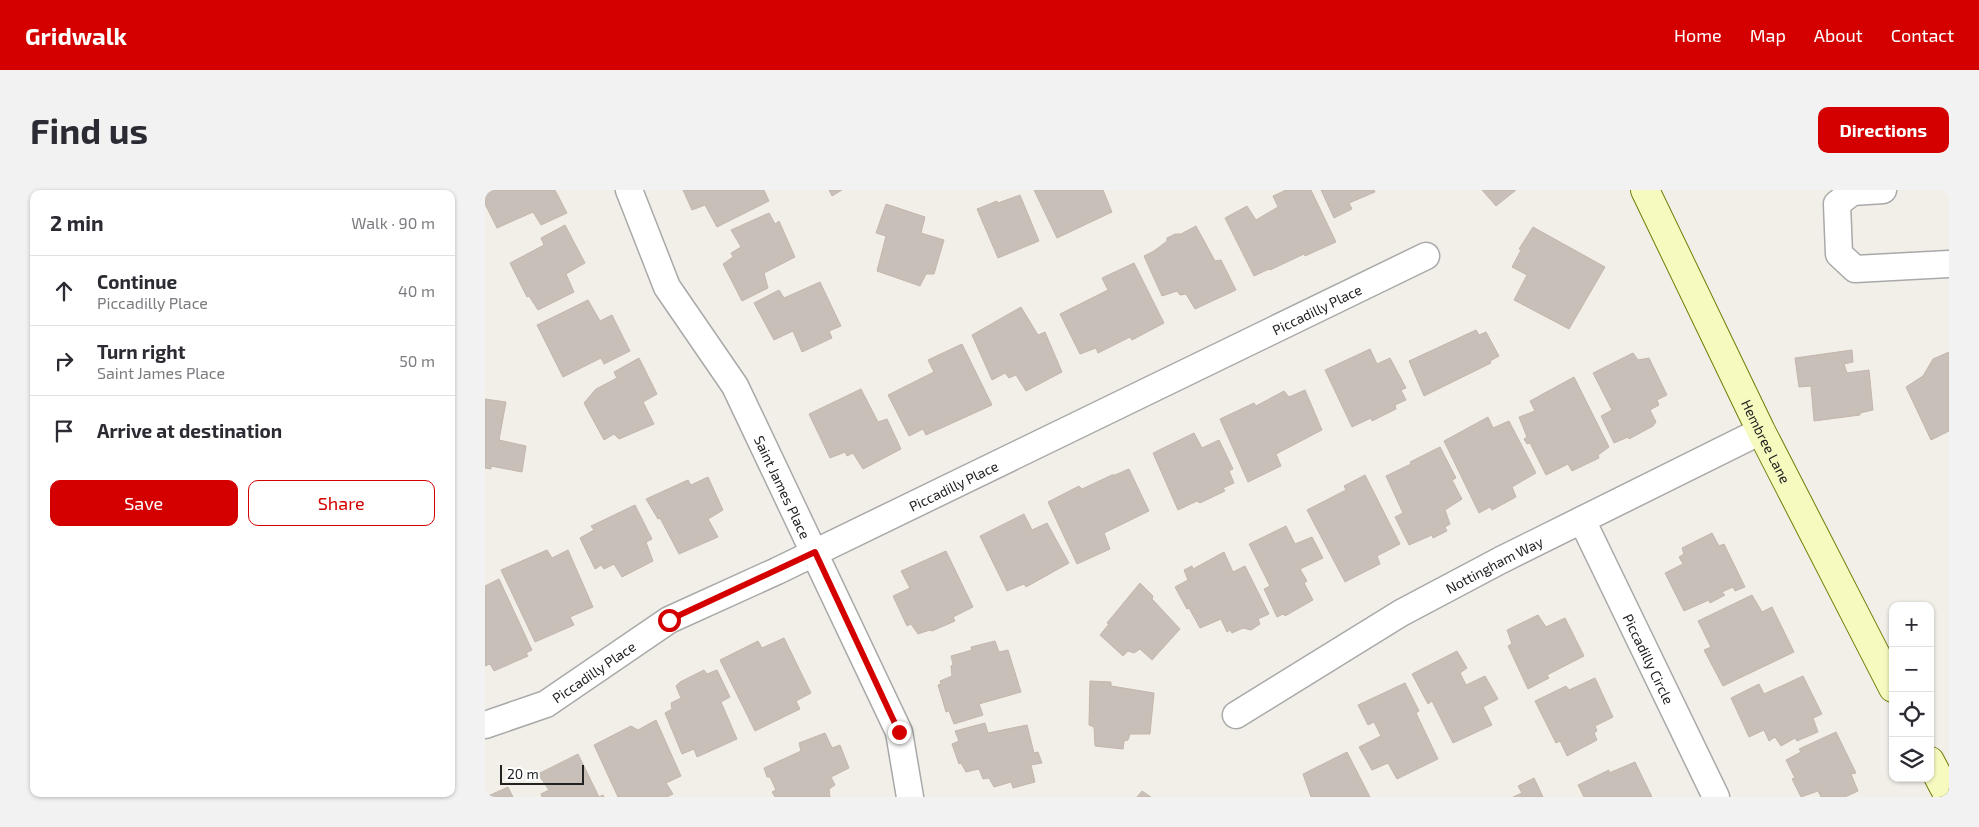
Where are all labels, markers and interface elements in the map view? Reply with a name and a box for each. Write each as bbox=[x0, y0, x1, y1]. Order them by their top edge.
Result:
text: Gridwalk bbox=[25, 21, 127, 50]
text: Home bbox=[1674, 24, 1722, 46]
text: Map bbox=[1750, 24, 1786, 46]
text: About bbox=[1814, 24, 1863, 46]
text: Contact bbox=[1891, 24, 1954, 46]
button: Directions bbox=[1818, 107, 1949, 153]
text: Find us bbox=[30, 109, 148, 151]
text: 2 min bbox=[50, 210, 104, 235]
text: Walk · 90 m bbox=[351, 213, 435, 232]
text: Continue bbox=[97, 270, 177, 293]
icon: ahead bbox=[50, 277, 78, 305]
street label: Piccadilly Place bbox=[1269, 280, 1364, 338]
text: 40 m bbox=[398, 281, 435, 300]
text: Piccadilly Place bbox=[97, 293, 208, 312]
text: Turn right bbox=[97, 340, 185, 363]
icon: right bbox=[50, 347, 78, 375]
text: 50 m bbox=[399, 351, 435, 370]
text: Saint James Place bbox=[97, 363, 225, 382]
street label: Hembree Lane bbox=[1739, 397, 1795, 486]
icon: arrive bbox=[50, 417, 78, 445]
text: Arrive at destination bbox=[97, 419, 282, 442]
street label: Saint James Place bbox=[751, 433, 815, 541]
street label: Piccadilly Place bbox=[906, 457, 1001, 514]
button: Save bbox=[50, 480, 238, 526]
button: Share bbox=[248, 480, 435, 526]
street label: Nottingham Way bbox=[1442, 532, 1546, 596]
map controls bbox=[1889, 602, 1934, 782]
button: + bbox=[1889, 602, 1934, 647]
route start bbox=[658, 609, 681, 632]
street label: Piccadilly Circle bbox=[1620, 611, 1678, 707]
street label: Piccadilly Place bbox=[549, 637, 638, 706]
button: − bbox=[1889, 647, 1934, 692]
button: locate bbox=[1889, 692, 1934, 737]
route end bbox=[888, 721, 911, 744]
button: layers bbox=[1889, 737, 1934, 782]
scale bar bbox=[500, 762, 584, 785]
text: 20 m bbox=[507, 765, 539, 782]

